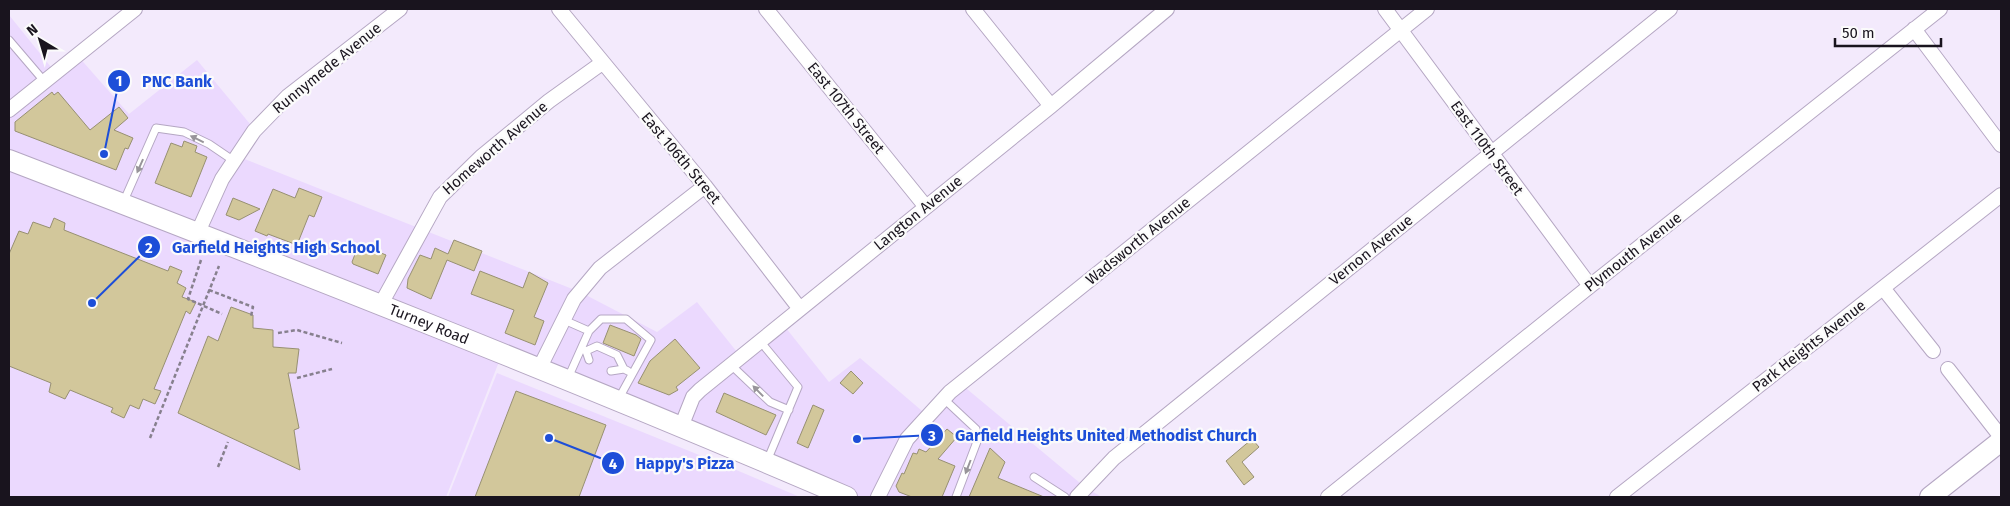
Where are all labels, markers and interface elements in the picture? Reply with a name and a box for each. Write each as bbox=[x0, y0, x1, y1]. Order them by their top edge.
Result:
north arrow bbox=[15, 15, 65, 65]
scale bar bbox=[1835, 15, 1941, 47]
street label: Runnymede Avenue bbox=[269, 19, 385, 117]
text: N bbox=[23, 21, 41, 40]
text: 50 m bbox=[1842, 24, 1875, 42]
street label: East 107th Street bbox=[804, 59, 889, 158]
callout: PNC Bank bbox=[107, 66, 222, 97]
text: 1 bbox=[116, 72, 122, 90]
text: PNC Bank bbox=[142, 72, 212, 91]
street label: Homeworth Avenue bbox=[439, 97, 551, 199]
street label: East 110th Street bbox=[1447, 97, 1528, 199]
street label: East 106th Street bbox=[637, 109, 725, 208]
one-way arrow bbox=[190, 135, 204, 143]
one-way arrow bbox=[135, 159, 143, 173]
street label: Langton Avenue bbox=[870, 172, 966, 254]
street label: Wadsworth Avenue bbox=[1082, 193, 1194, 289]
street label: Plymouth Avenue bbox=[1581, 208, 1685, 296]
street label: Vernon Avenue bbox=[1326, 211, 1416, 289]
callout: Garfield Heights High School bbox=[136, 232, 390, 263]
text: Garfield Heights High School bbox=[172, 238, 380, 257]
text: 2 bbox=[145, 239, 153, 257]
street label: Park Heights Avenue bbox=[1749, 296, 1869, 396]
street label: Turney Road bbox=[386, 300, 472, 348]
one-way arrow bbox=[752, 385, 764, 397]
callout: Garfield Heights United Methodist Church bbox=[920, 420, 1267, 451]
text: Garfield Heights United Methodist Church bbox=[955, 426, 1257, 445]
text: 3 bbox=[927, 427, 936, 445]
callout: Happy's Pizza bbox=[601, 448, 745, 479]
text: Happy's Pizza bbox=[635, 454, 735, 473]
text: 4 bbox=[609, 455, 618, 473]
one-way arrow bbox=[964, 460, 972, 475]

